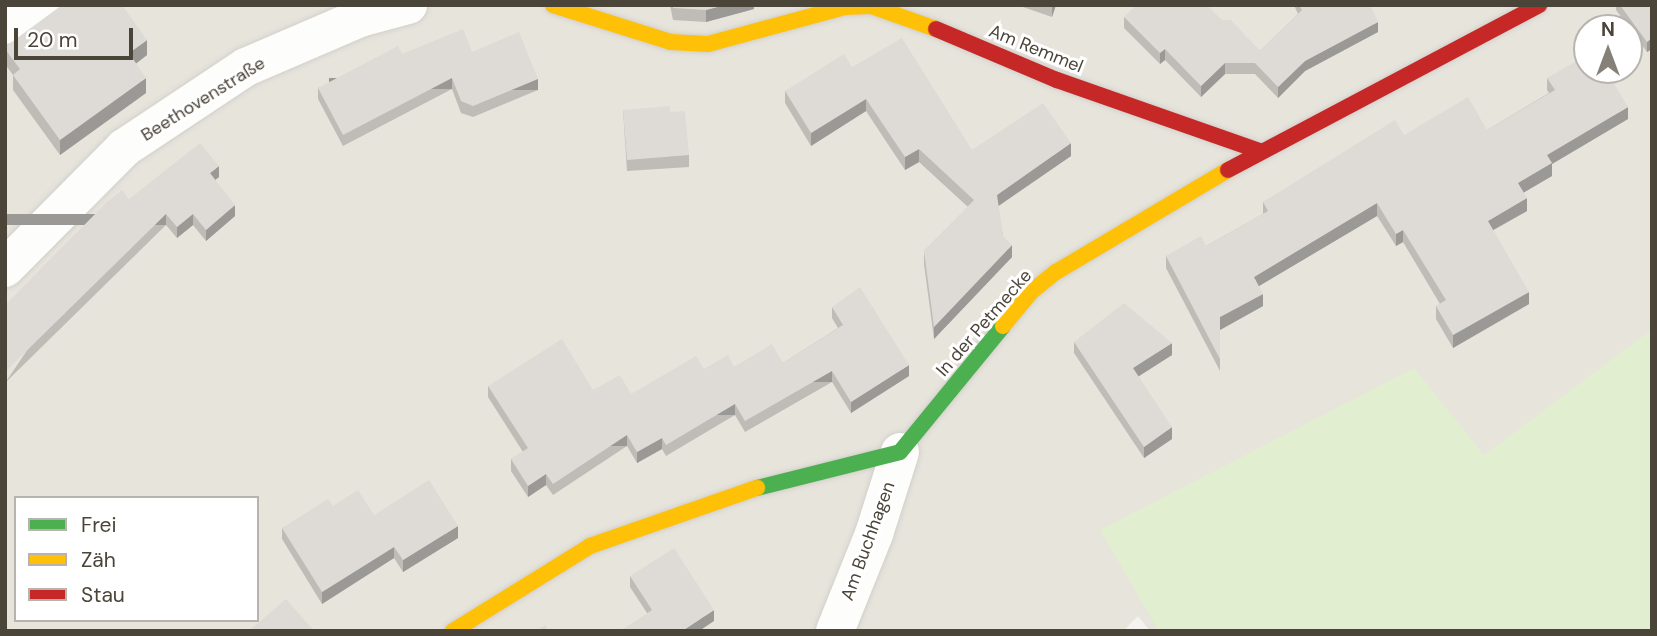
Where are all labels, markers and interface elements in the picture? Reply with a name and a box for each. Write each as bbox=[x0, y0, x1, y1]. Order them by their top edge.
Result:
scale bar bbox=[18, 14, 136, 58]
north arrow bbox=[1573, 14, 1643, 84]
text: N bbox=[1601, 17, 1615, 42]
street label: Am Remmel bbox=[986, 20, 1086, 78]
text: 20 m bbox=[27, 26, 78, 54]
street label: Beethovenstraße bbox=[137, 52, 269, 146]
street label: In der Petmecke bbox=[932, 265, 1036, 381]
street label: Am Buchhagen bbox=[836, 479, 900, 603]
legend bbox=[14, 496, 259, 622]
text: Frei bbox=[81, 511, 117, 539]
text: Zäh bbox=[81, 546, 116, 574]
text: Stau bbox=[81, 581, 125, 609]

